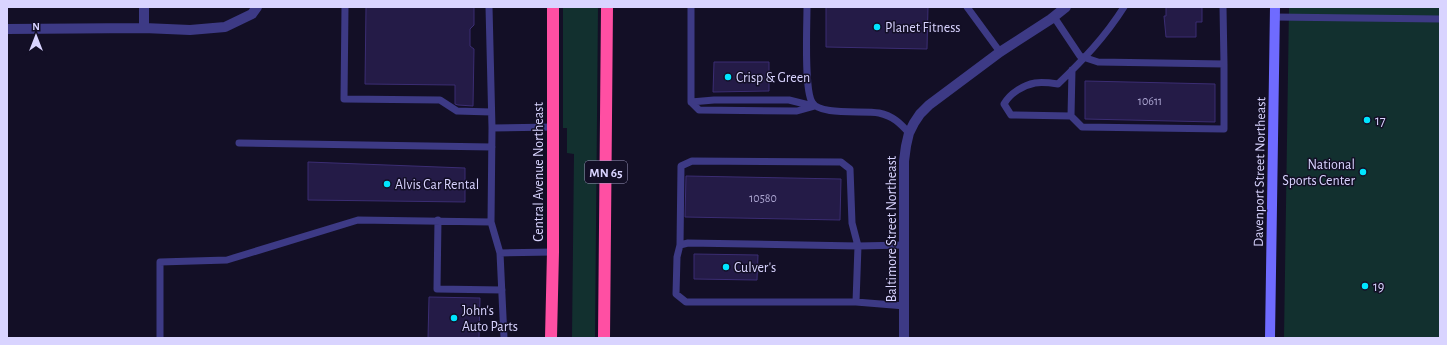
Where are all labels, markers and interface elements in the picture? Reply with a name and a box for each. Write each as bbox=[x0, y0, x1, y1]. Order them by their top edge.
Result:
north arrow bbox=[16, 16, 56, 56]
text: N bbox=[32, 21, 40, 32]
place label: Planet Fitness bbox=[885, 21, 961, 35]
marker: Planet Fitness bbox=[872, 22, 882, 32]
place label: Crisp & Green bbox=[736, 71, 810, 85]
marker: Crisp & Green bbox=[723, 72, 733, 82]
house number: 10611 bbox=[1138, 95, 1162, 107]
street label: Davenport Street Northeast bbox=[1252, 96, 1268, 247]
street label: Central Avenue Northeast bbox=[532, 102, 546, 242]
place label: 17 bbox=[1375, 114, 1386, 128]
marker: 17 bbox=[1362, 115, 1372, 125]
street label: Baltimore Street Northeast bbox=[885, 155, 899, 302]
place label: National Sports Center bbox=[1282, 158, 1355, 188]
road number: MN 65 bbox=[585, 161, 627, 183]
marker: National Sports Center bbox=[1358, 167, 1368, 177]
place label: Alvis Car Rental bbox=[395, 178, 479, 192]
marker: Alvis Car Rental bbox=[382, 179, 392, 189]
house number: 10580 bbox=[749, 192, 777, 204]
place label: Culver's bbox=[734, 261, 776, 275]
marker: Culver's bbox=[721, 262, 731, 272]
place label: 19 bbox=[1373, 280, 1384, 294]
marker: 19 bbox=[1360, 281, 1370, 291]
place label: John's Auto Parts bbox=[462, 304, 518, 334]
marker: John's Auto Parts bbox=[449, 313, 459, 323]

